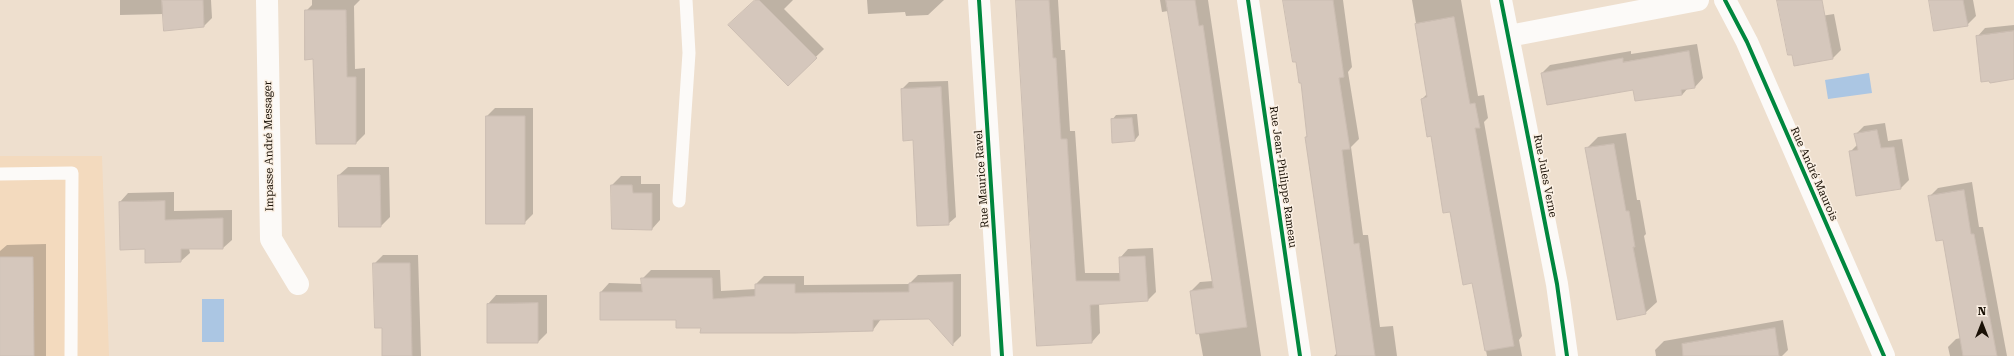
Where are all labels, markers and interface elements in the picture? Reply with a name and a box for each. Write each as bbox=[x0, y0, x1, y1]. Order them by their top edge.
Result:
street label: Impasse André Messager bbox=[261, 81, 277, 211]
street label: Rue Jean-Philippe Rameau bbox=[1267, 105, 1299, 249]
street label: Rue André Maurois bbox=[1787, 125, 1841, 223]
street label: Rue Maurice Ravel bbox=[972, 130, 992, 228]
street label: Rue Jules Verne bbox=[1530, 133, 1560, 219]
north arrow bbox=[1962, 304, 2002, 344]
text: N bbox=[1978, 305, 1986, 318]

